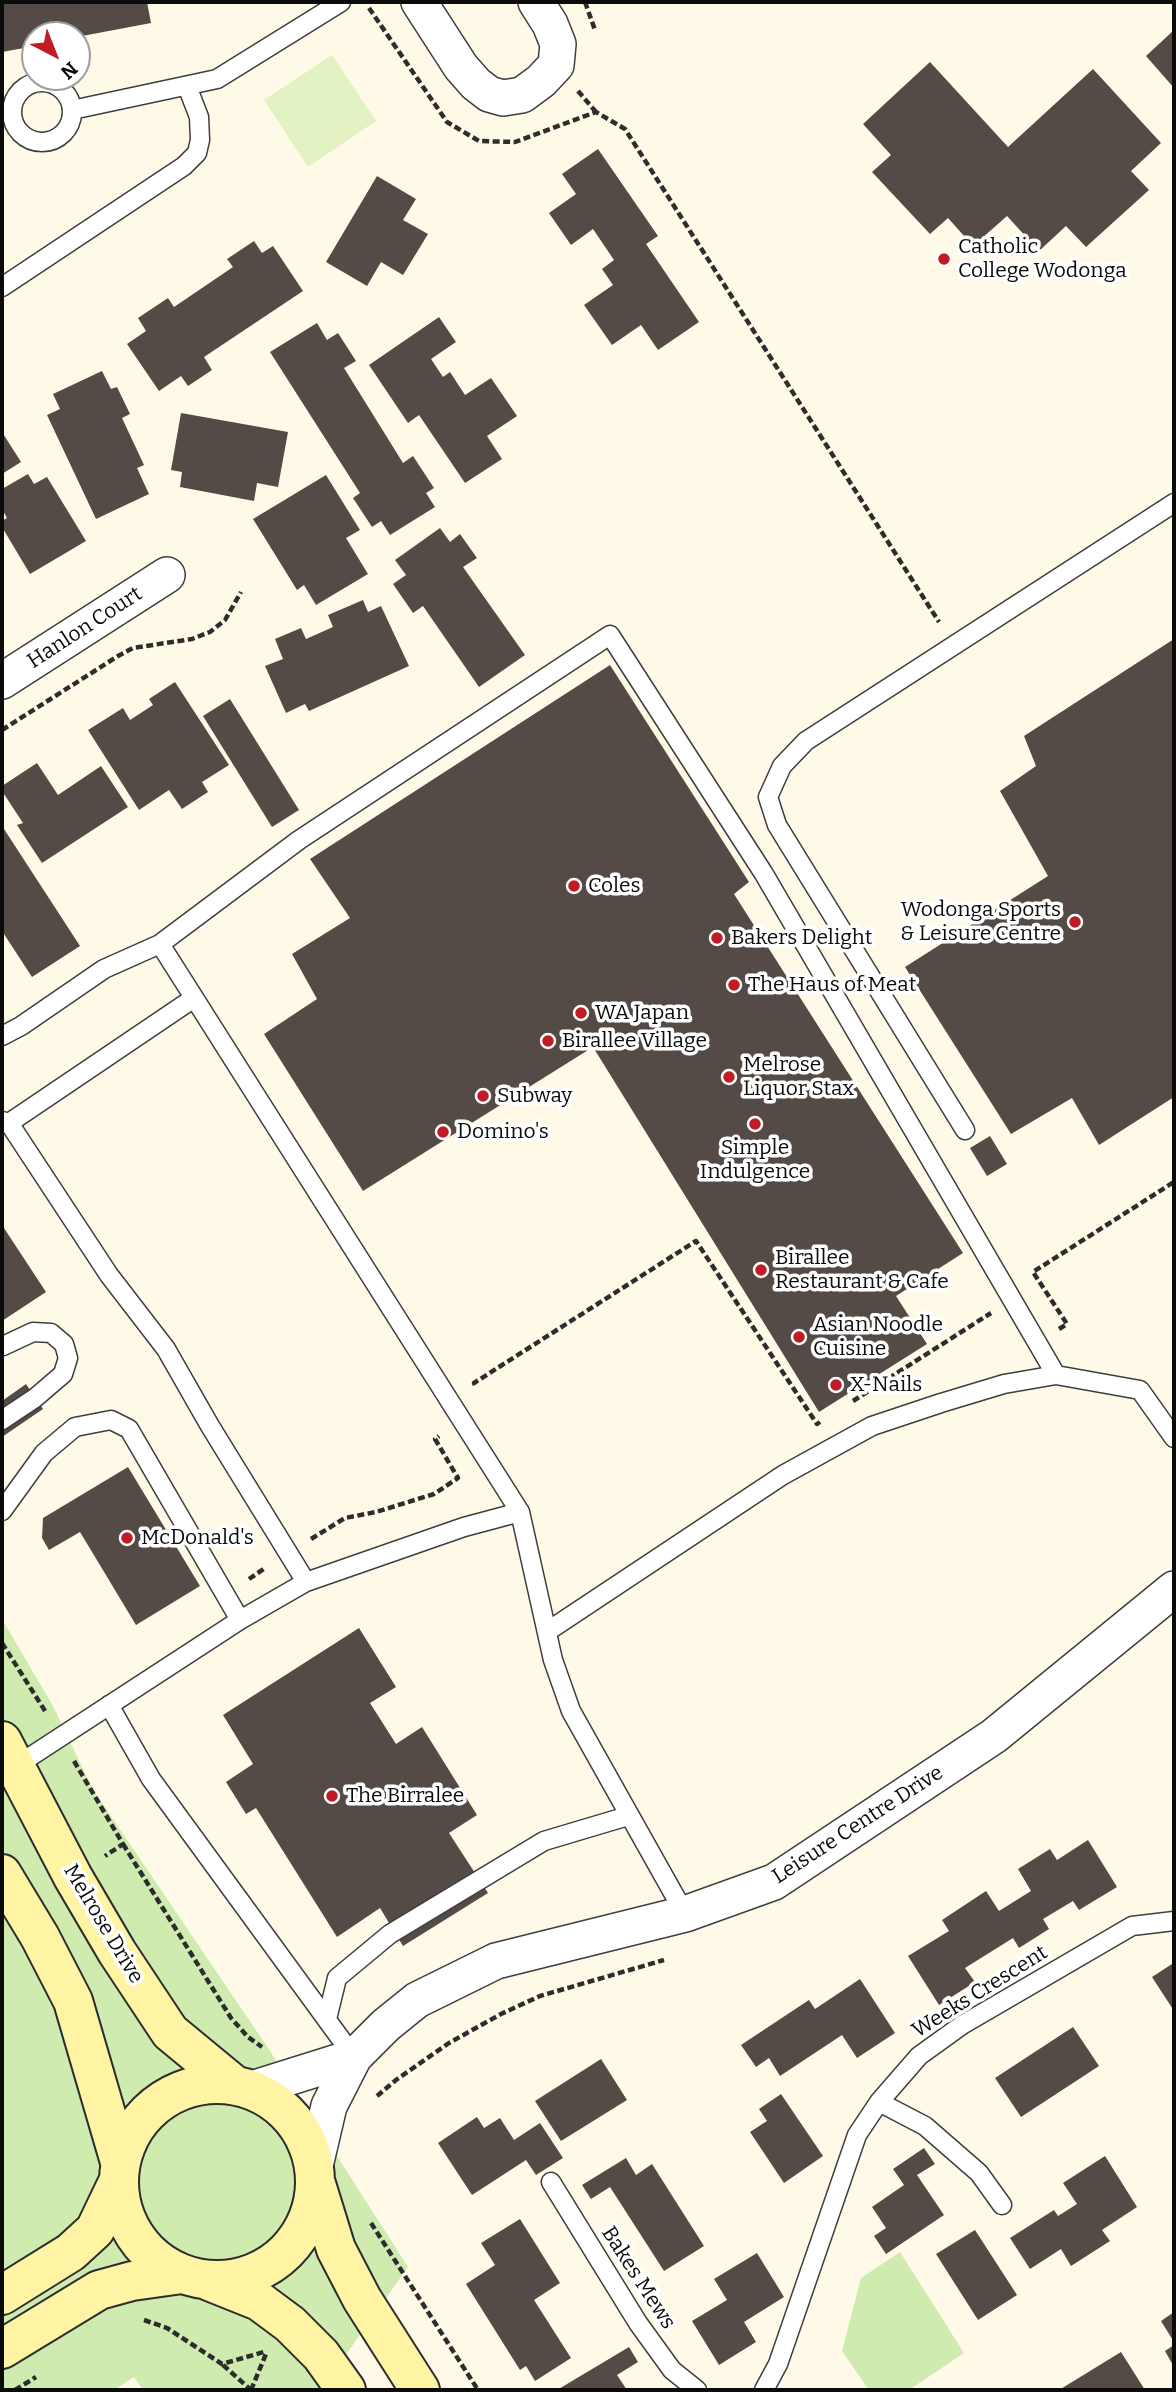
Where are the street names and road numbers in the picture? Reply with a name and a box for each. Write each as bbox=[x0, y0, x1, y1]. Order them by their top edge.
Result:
street label: Hanlon Court bbox=[23, 582, 147, 674]
street label: Leisure Centre Drive bbox=[768, 1760, 948, 1890]
street label: Melrose Drive bbox=[58, 1860, 148, 1988]
street label: Weeks Crescent bbox=[908, 1940, 1052, 2044]
street label: Bakes Mews bbox=[596, 2222, 680, 2334]

